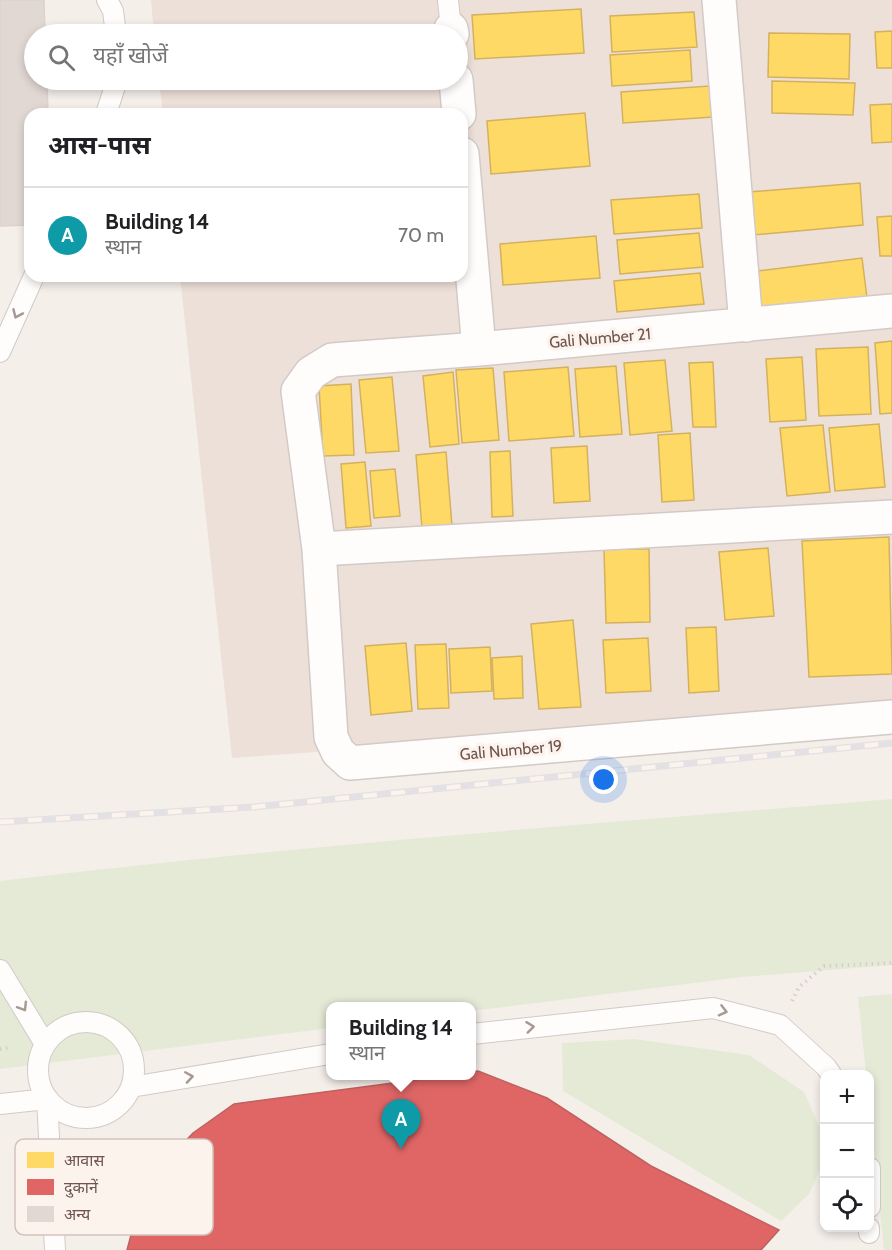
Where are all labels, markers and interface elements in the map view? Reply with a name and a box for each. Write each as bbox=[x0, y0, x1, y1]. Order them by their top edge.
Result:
search box bbox=[24, 24, 468, 90]
icon: search bbox=[45, 41, 78, 74]
text: यहाँ खोजें bbox=[93, 42, 168, 69]
text: आस-पास bbox=[48, 129, 151, 161]
text: Building 14 bbox=[105, 208, 209, 235]
text: A bbox=[61, 223, 74, 247]
text: 70 m bbox=[398, 223, 444, 247]
text: स्थान bbox=[105, 235, 141, 259]
one-way arrow bbox=[13, 308, 25, 319]
street label: Gali Number 21 bbox=[548, 324, 652, 352]
street label: Gali Number 19 bbox=[459, 736, 563, 764]
your location bbox=[589, 765, 618, 794]
one-way arrow bbox=[16, 1001, 28, 1011]
popup bbox=[326, 1002, 476, 1080]
one-way arrow bbox=[718, 1003, 728, 1016]
text: Building 14 bbox=[349, 1014, 453, 1041]
one-way arrow bbox=[525, 1021, 534, 1033]
text: स्थान bbox=[349, 1041, 385, 1065]
map controls bbox=[820, 1070, 874, 1232]
button: + bbox=[820, 1070, 874, 1124]
one-way arrow bbox=[184, 1072, 193, 1084]
pin: A bbox=[382, 1100, 420, 1149]
button: − bbox=[820, 1124, 874, 1178]
legend bbox=[15, 1139, 213, 1235]
text: आवास bbox=[64, 1151, 105, 1170]
text: दुकानें bbox=[64, 1178, 99, 1198]
button: locate bbox=[820, 1178, 874, 1232]
text: अन्य bbox=[64, 1205, 91, 1224]

